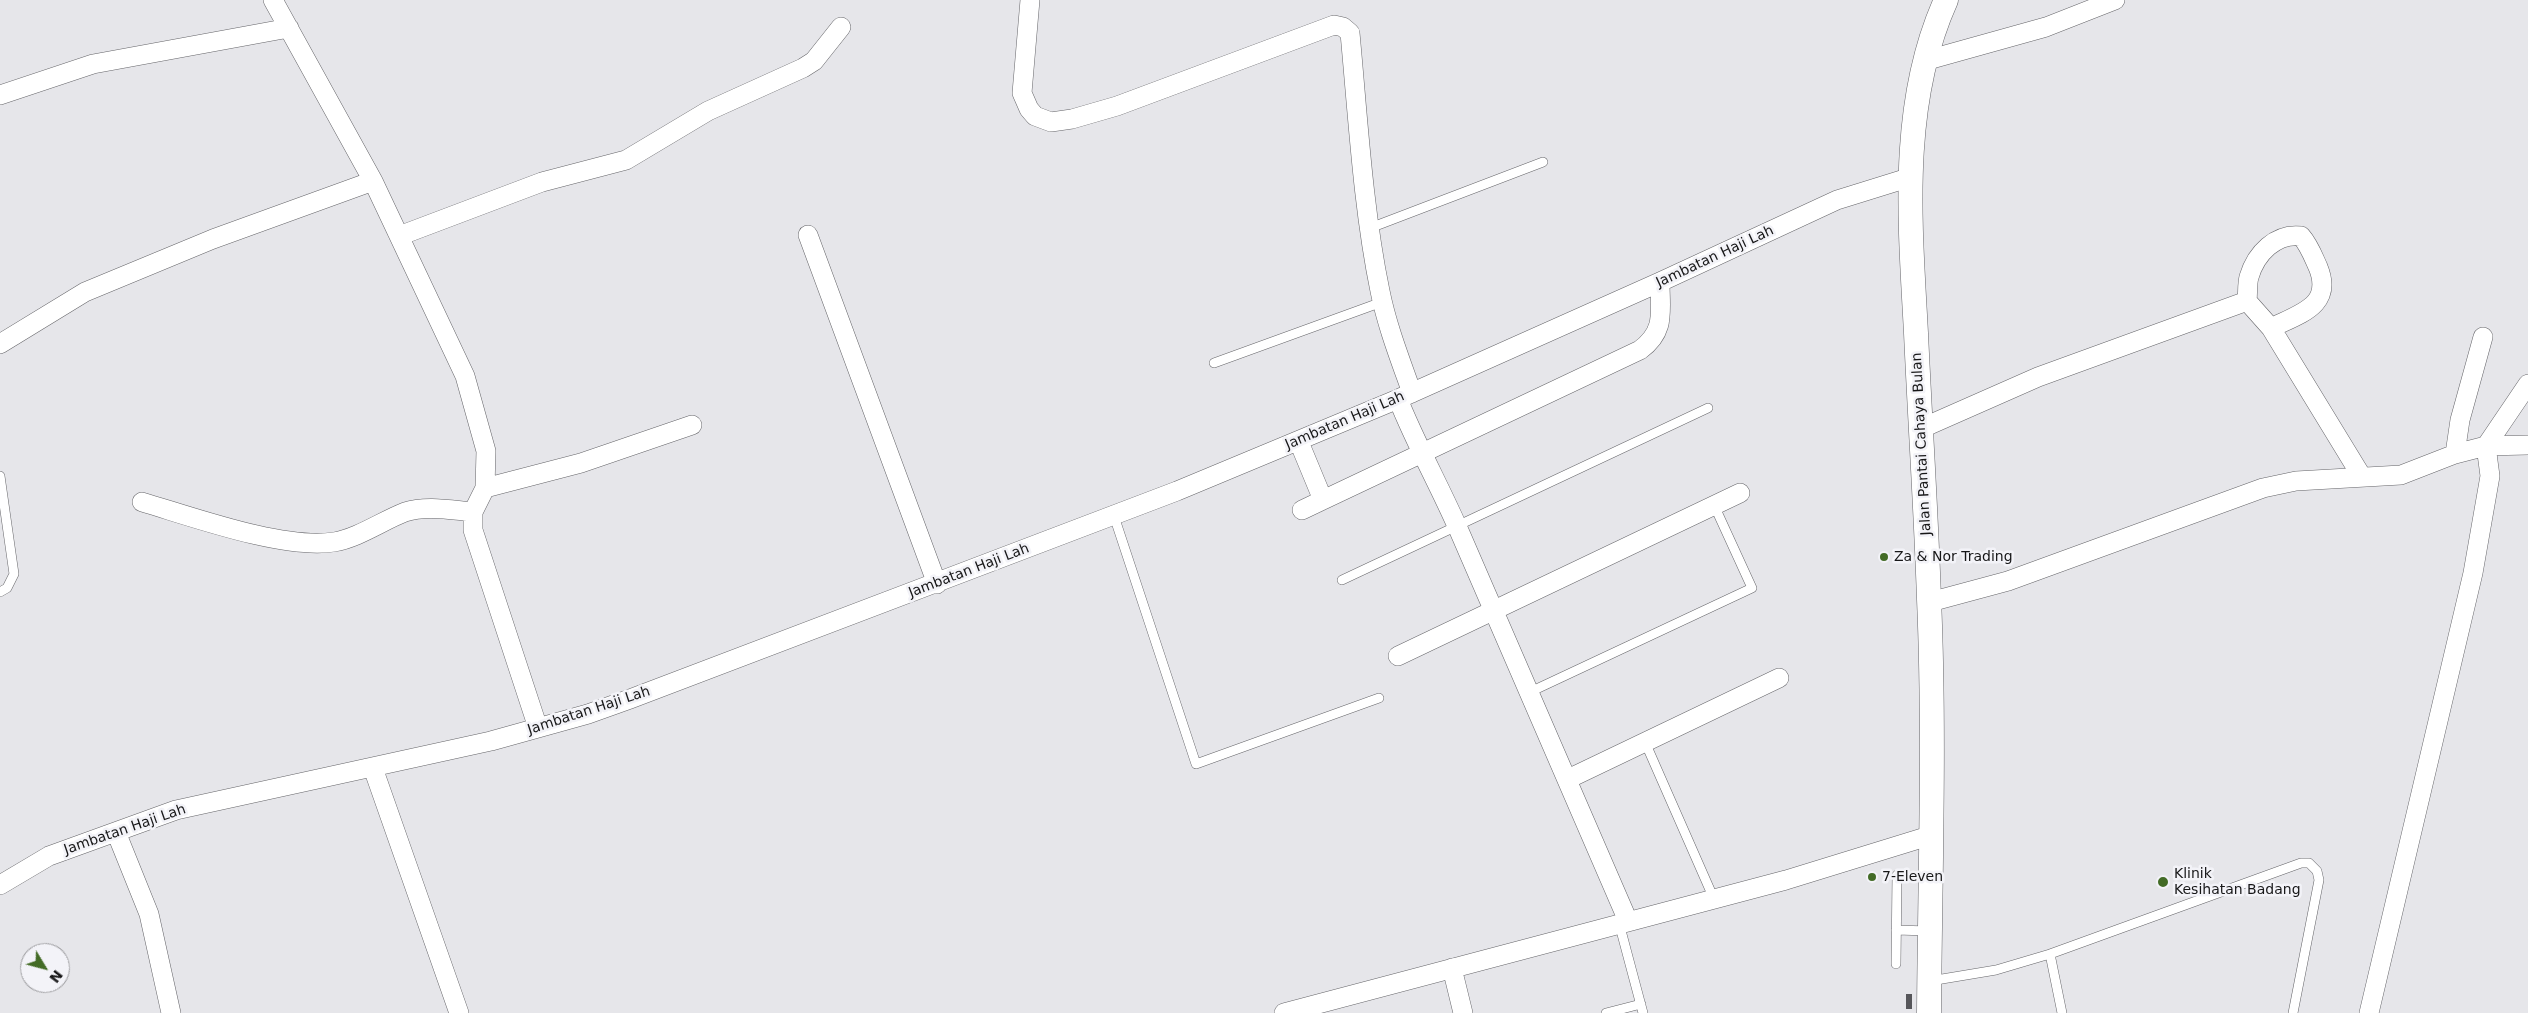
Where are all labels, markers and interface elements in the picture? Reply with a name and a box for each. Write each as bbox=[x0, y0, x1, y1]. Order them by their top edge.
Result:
street label: Jambatan Haji Lah bbox=[1654, 222, 1776, 292]
street label: Jalan Pantai Cahaya Bulan bbox=[1909, 352, 1935, 536]
street label: Jambatan Haji Lah bbox=[1283, 388, 1407, 454]
street label: Jambatan Haji Lah bbox=[906, 540, 1032, 602]
place label: Za & Nor Trading bbox=[1894, 549, 2013, 565]
marker: Za & Nor Trading bbox=[1878, 551, 1890, 563]
street label: Jambatan Haji Lah bbox=[526, 683, 652, 739]
street label: Jambatan Haji Lah bbox=[62, 801, 188, 859]
place label: Klinik Kesihatan Badang bbox=[2174, 866, 2301, 899]
place label: 7-Eleven bbox=[1882, 869, 1943, 885]
marker: 7-Eleven bbox=[1866, 871, 1878, 883]
marker: Klinik Kesihatan Badang bbox=[2156, 875, 2170, 889]
north arrow bbox=[20, 943, 70, 993]
text: N bbox=[46, 967, 66, 986]

